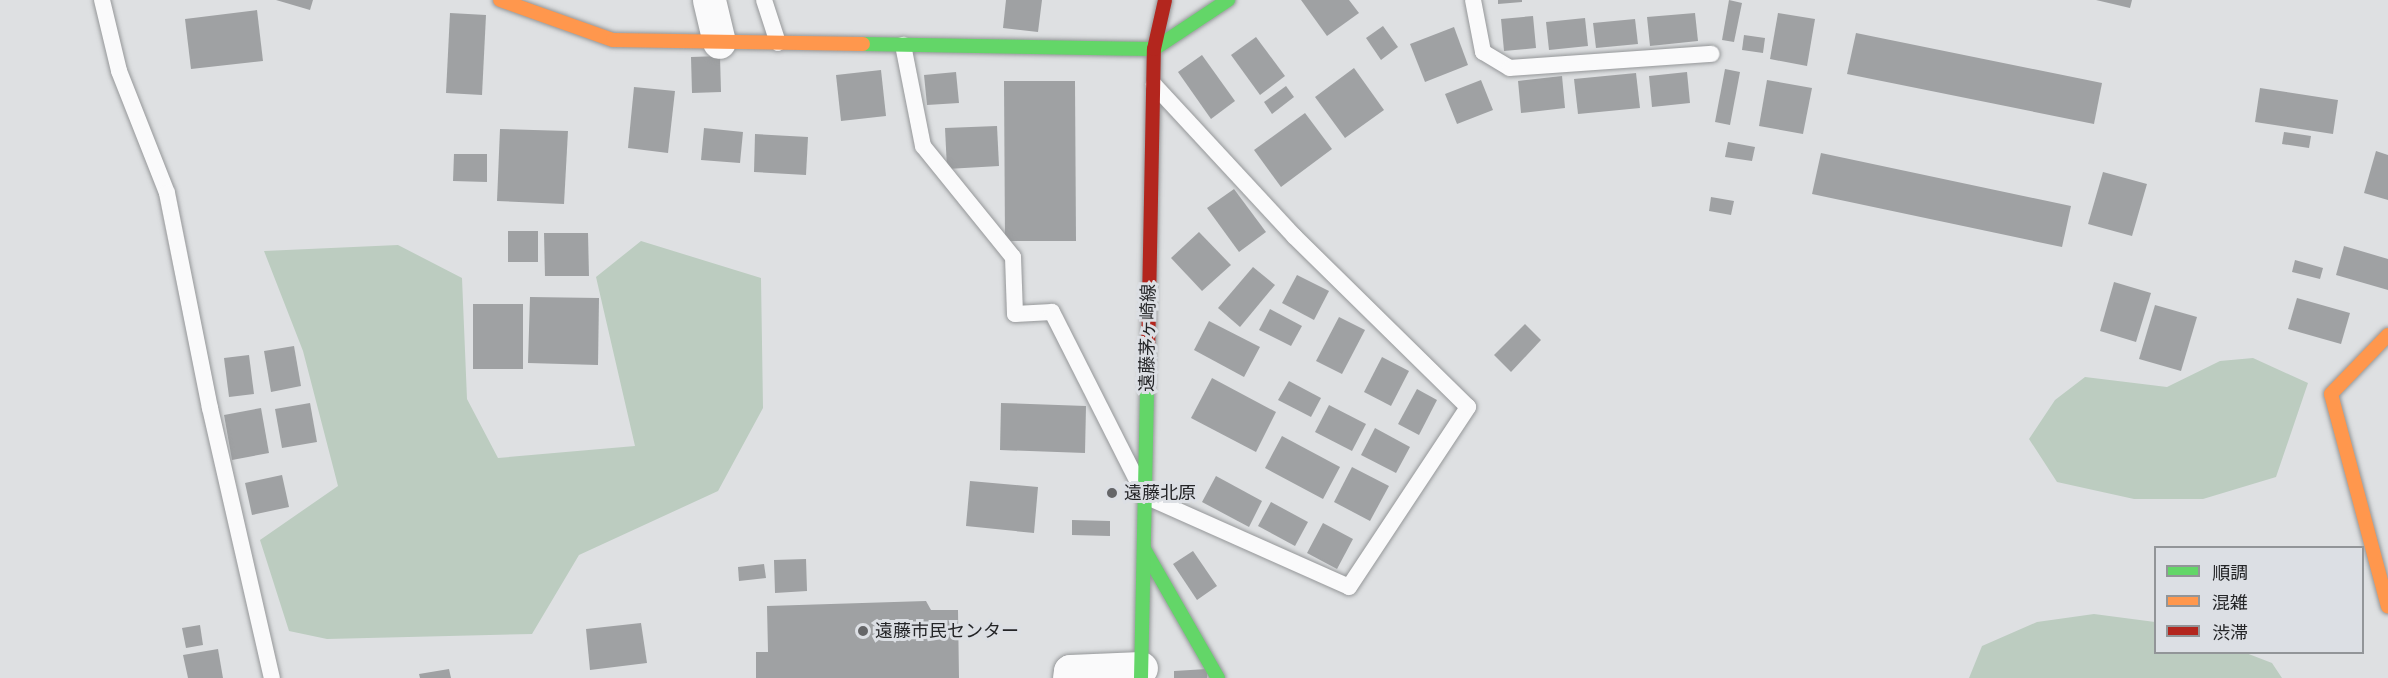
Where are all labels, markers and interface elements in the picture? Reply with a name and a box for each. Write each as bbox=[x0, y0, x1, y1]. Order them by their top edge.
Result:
street label: 遠藤茅ヶ崎線 bbox=[1136, 284, 1160, 392]
place label: 遠藤北原 bbox=[1124, 482, 1196, 504]
marker: 遠藤北原 bbox=[1105, 486, 1119, 500]
legend bbox=[2154, 546, 2364, 654]
text: 順調 bbox=[2212, 562, 2248, 583]
text: 混雑 bbox=[2212, 592, 2248, 613]
place label: 遠藤市民センター bbox=[875, 620, 1019, 642]
text: 渋滞 bbox=[2212, 622, 2248, 643]
marker: 遠藤市民センター bbox=[856, 624, 870, 638]

